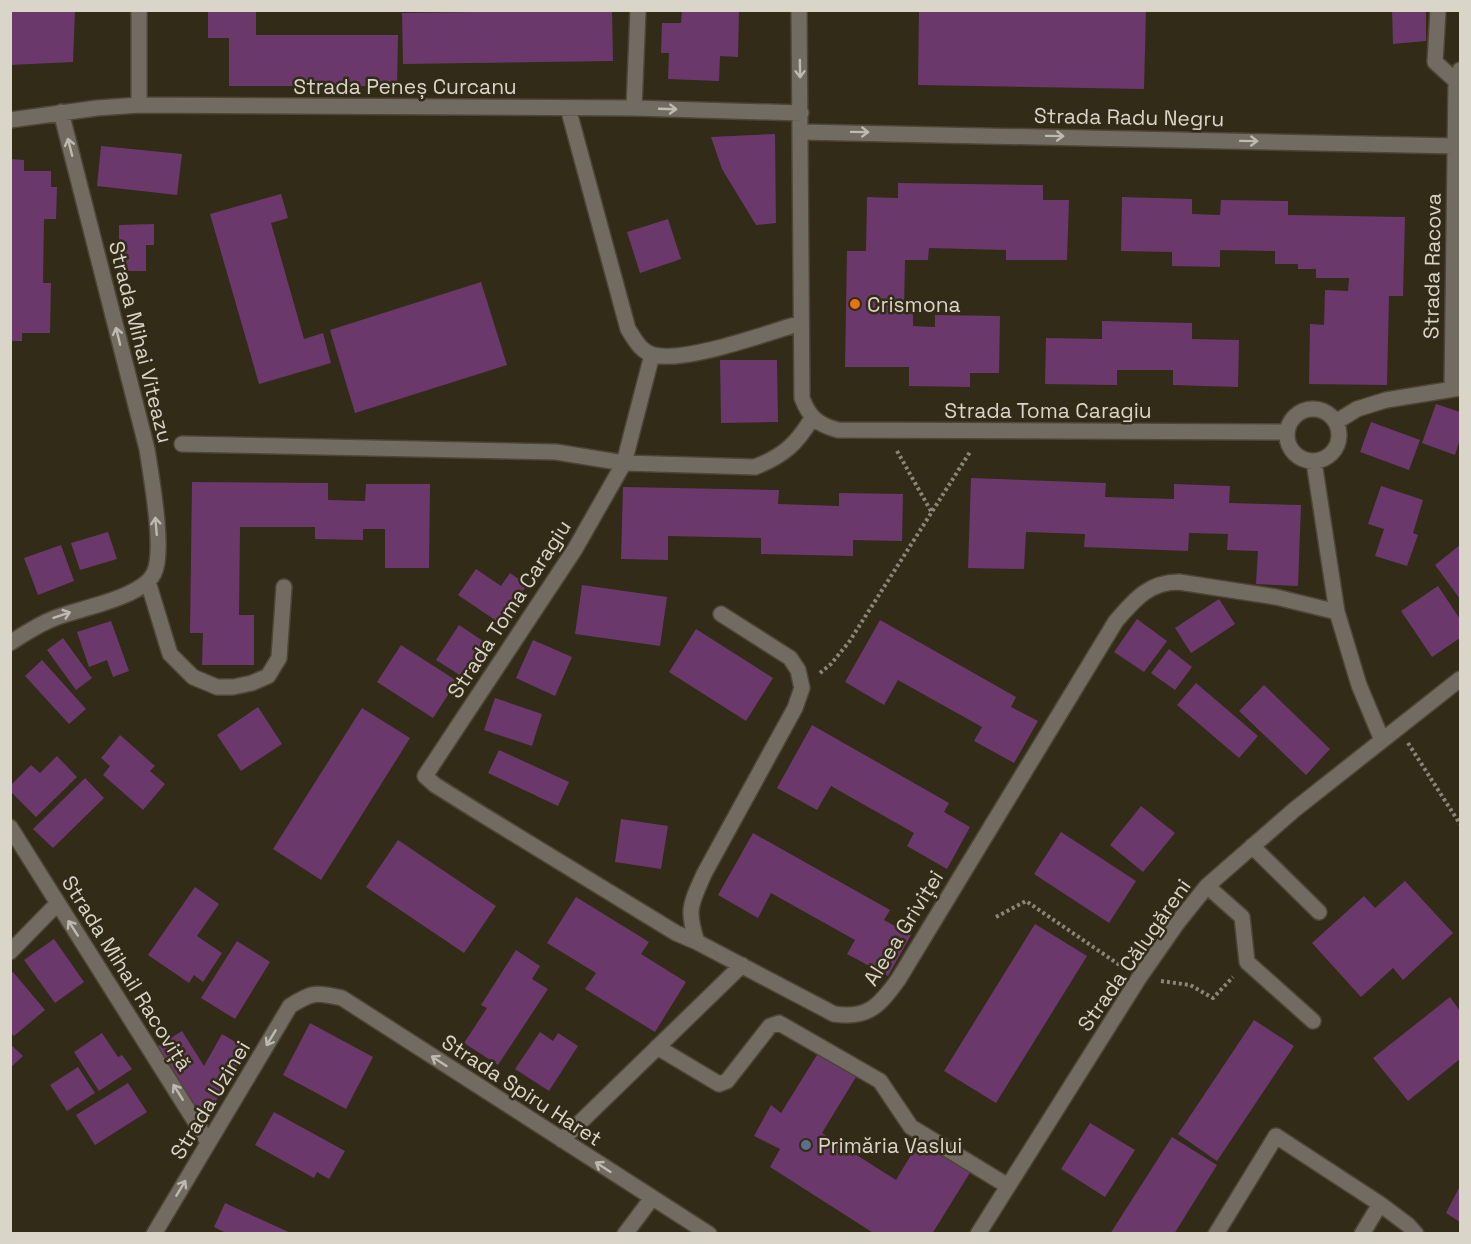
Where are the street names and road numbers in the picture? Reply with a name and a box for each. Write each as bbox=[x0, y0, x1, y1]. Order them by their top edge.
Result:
street label: Strada Peneș Curcanu bbox=[293, 73, 517, 100]
street label: Strada Radu Negru bbox=[1034, 102, 1224, 132]
street label: Strada Racova bbox=[1417, 193, 1447, 339]
street label: Strada Mihai Viteazu bbox=[103, 238, 179, 446]
street label: Strada Toma Caragiu bbox=[944, 397, 1152, 424]
street label: Strada Toma Caragiu bbox=[441, 515, 577, 703]
street label: Aleea Griviței bbox=[857, 865, 949, 991]
street label: Strada Mihail Racoviță bbox=[56, 870, 198, 1076]
street label: Strada Călugăreni bbox=[1071, 874, 1197, 1036]
street label: Strada Spiru Haret bbox=[437, 1028, 607, 1152]
street label: Strada Uzinei bbox=[164, 1036, 256, 1164]

